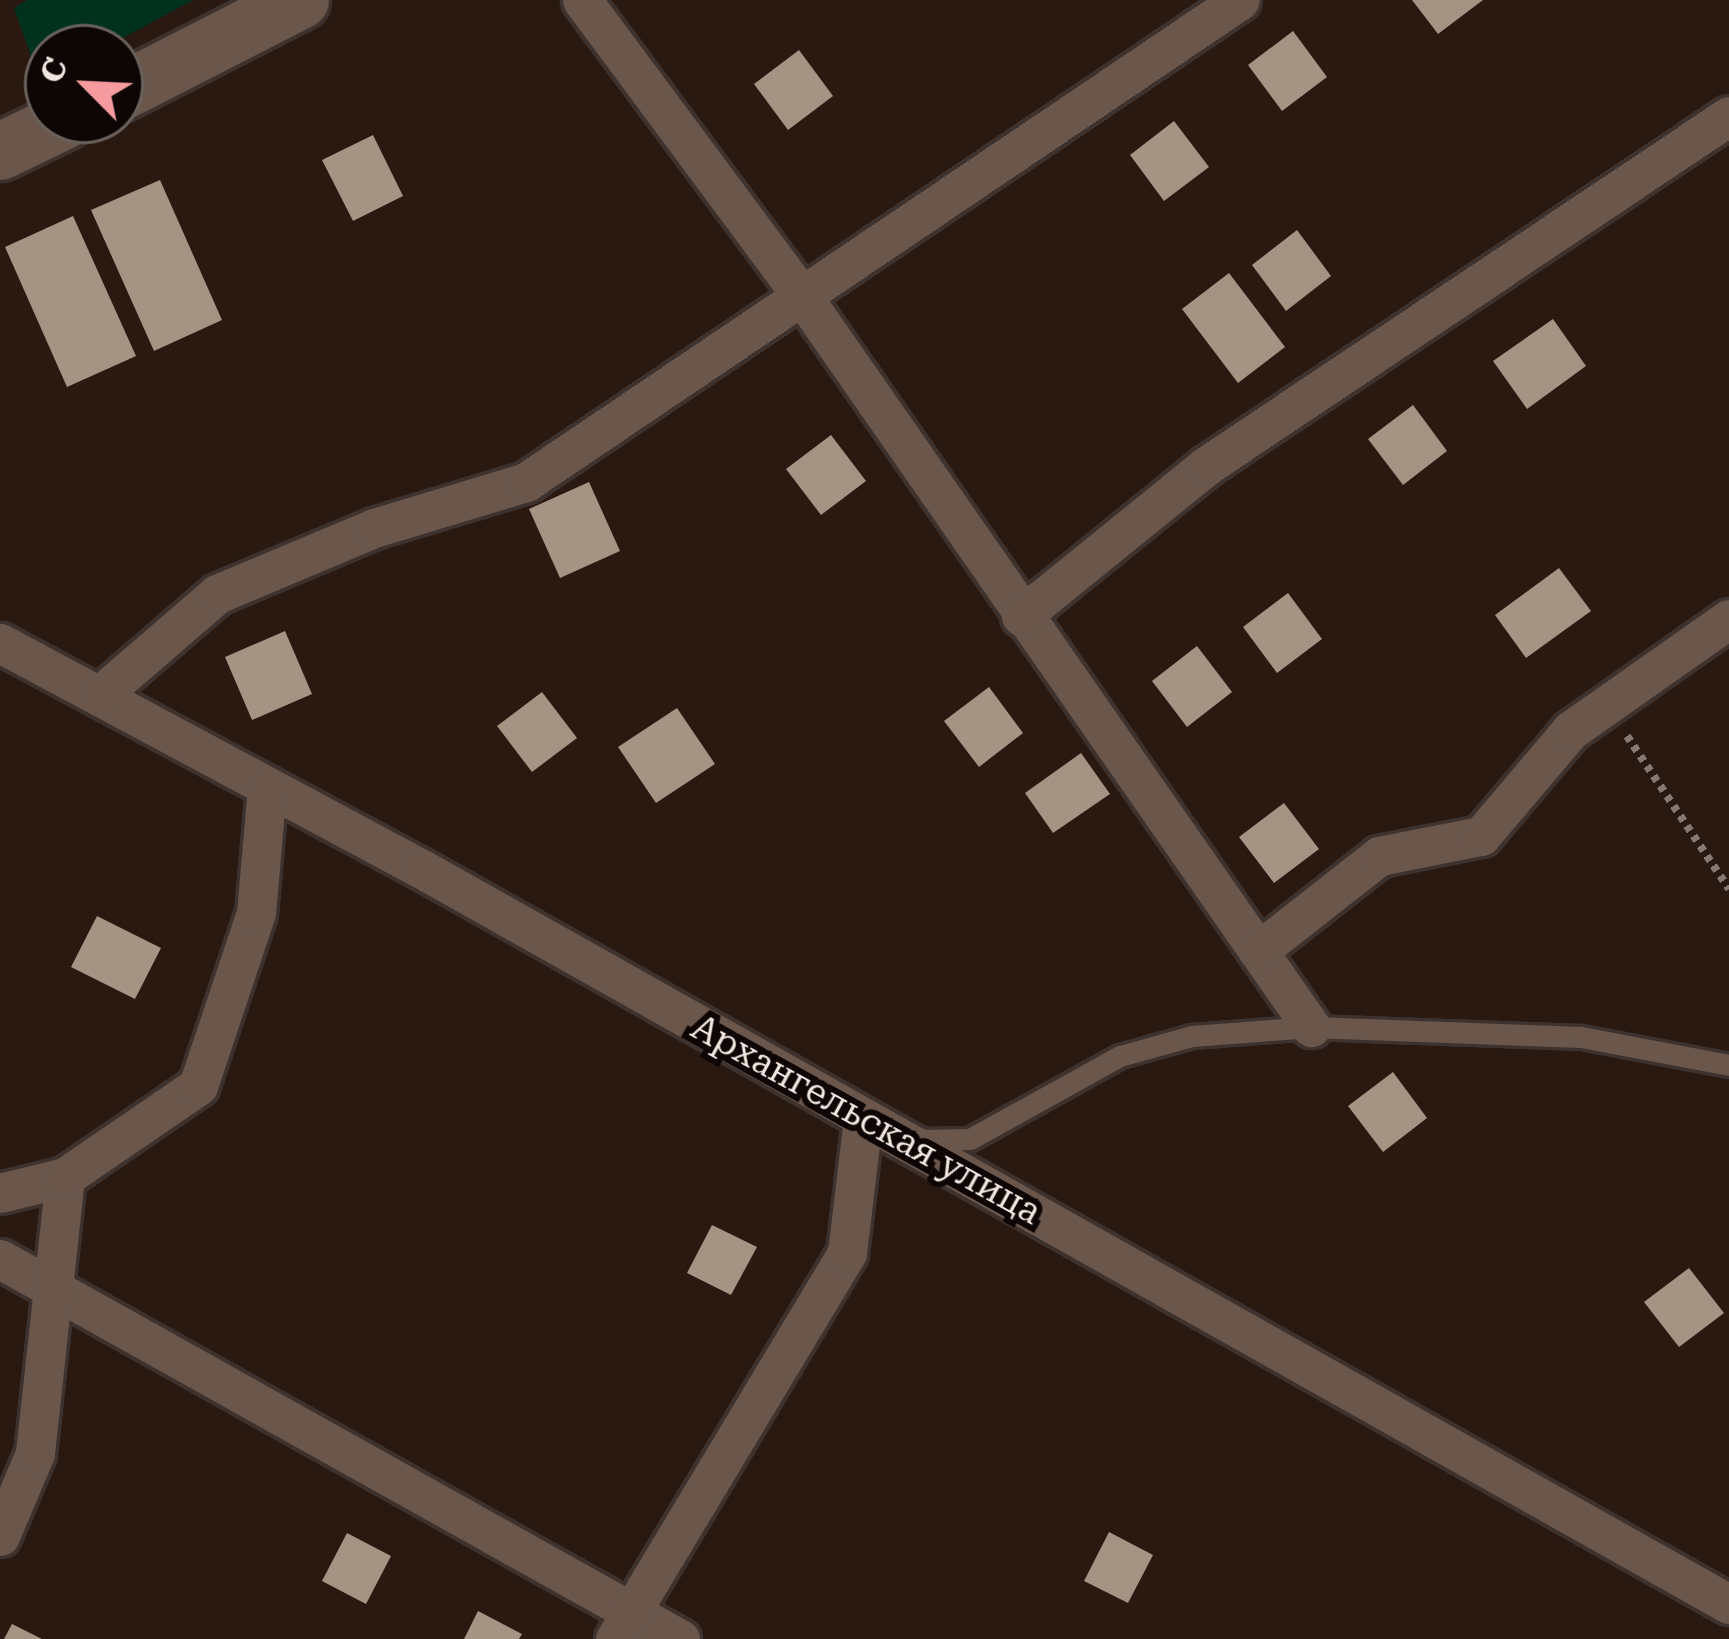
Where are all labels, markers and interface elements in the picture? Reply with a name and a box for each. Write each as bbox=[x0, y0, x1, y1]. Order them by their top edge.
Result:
north arrow bbox=[24, 24, 144, 144]
text: С bbox=[31, 52, 76, 89]
street label: Архангельская улица bbox=[684, 1006, 1048, 1234]

